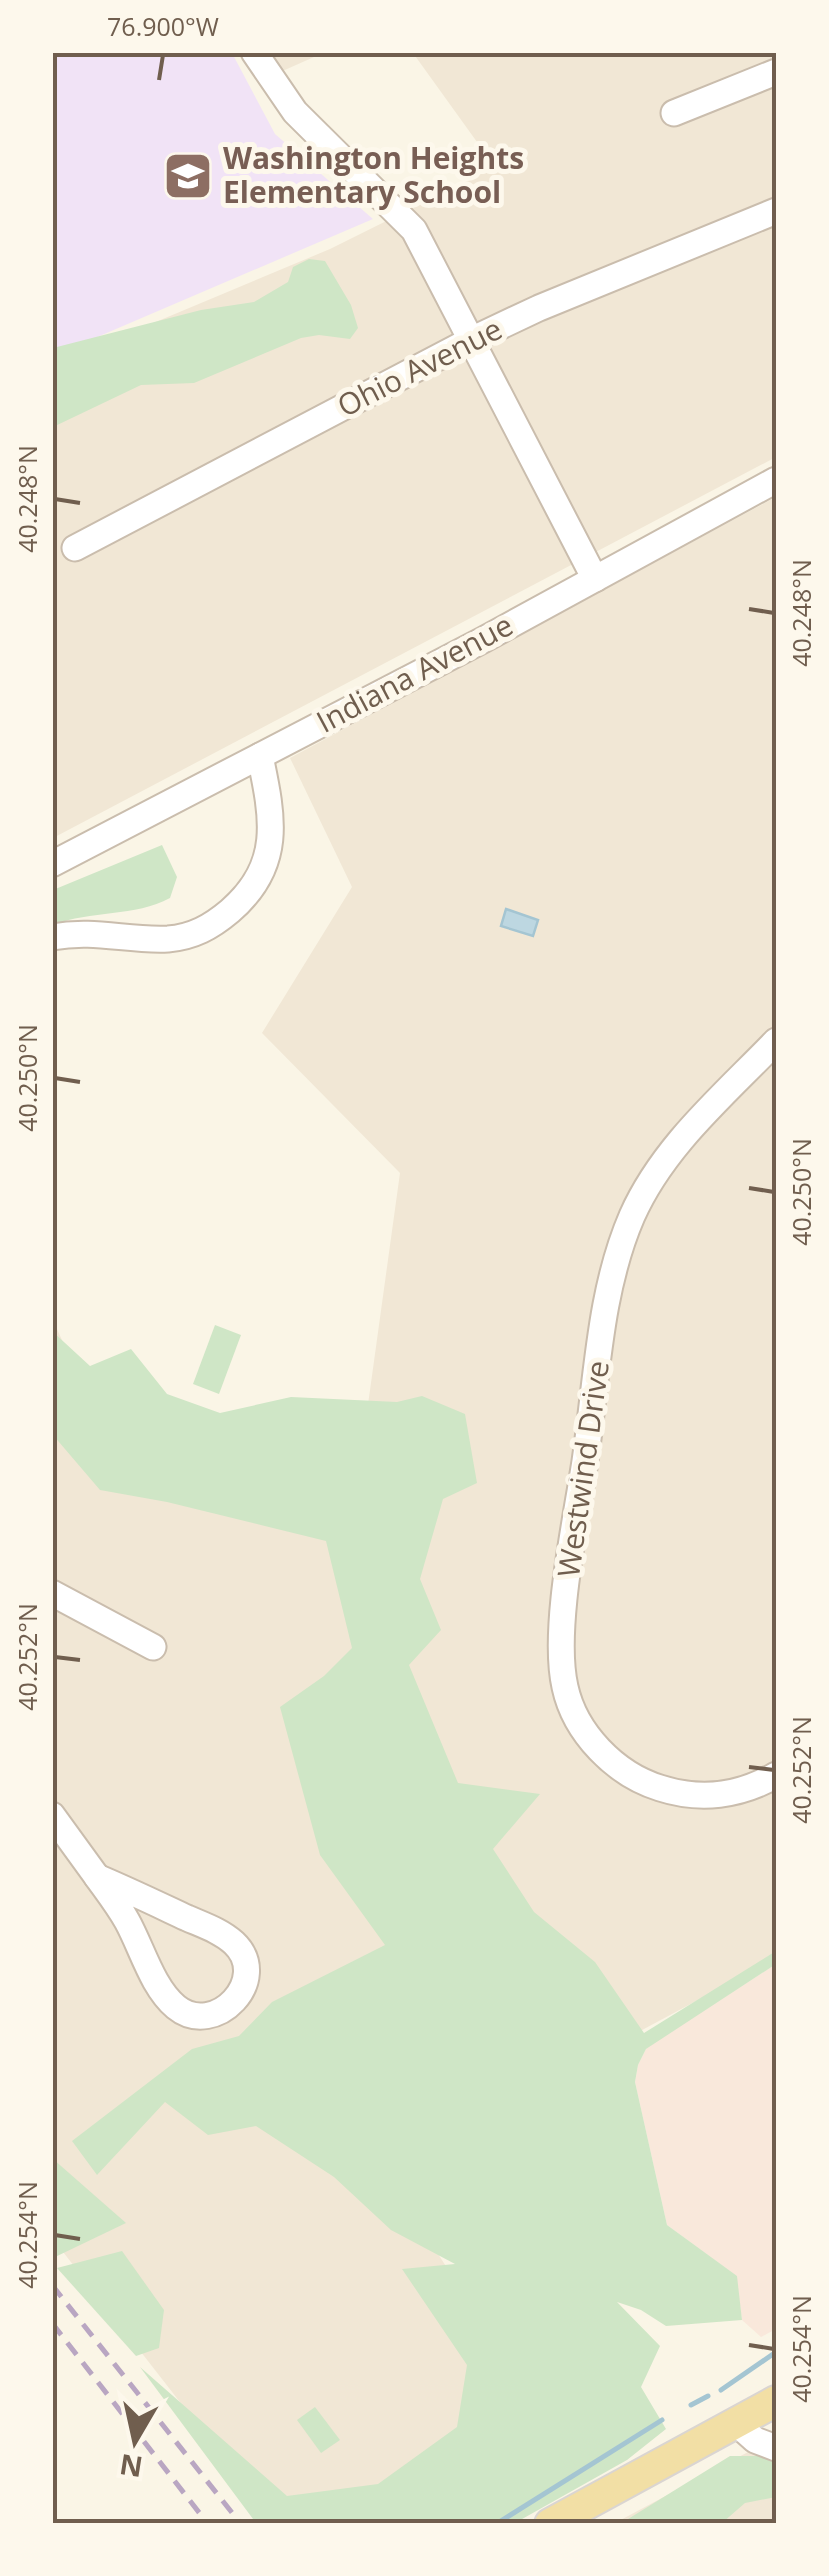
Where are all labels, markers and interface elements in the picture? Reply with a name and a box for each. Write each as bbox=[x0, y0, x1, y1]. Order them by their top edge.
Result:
text: 76.900°W bbox=[107, 9, 219, 43]
place label: Washington Heights Elementary School bbox=[223, 137, 524, 212]
school or university icon: Washington Heights Elementary School bbox=[162, 150, 214, 202]
street label: Ohio Avenue bbox=[330, 308, 509, 426]
text: 40.248°N bbox=[10, 445, 44, 553]
text: 40.248°N bbox=[784, 559, 818, 667]
street label: Indiana Avenue bbox=[309, 604, 520, 742]
text: 40.250°N bbox=[10, 1024, 44, 1132]
text: 40.250°N bbox=[784, 1138, 818, 1246]
street label: Westwind Drive bbox=[547, 1358, 618, 1580]
text: 40.252°N bbox=[10, 1603, 44, 1711]
text: 40.252°N bbox=[784, 1716, 818, 1824]
text: 40.254°N bbox=[10, 2181, 44, 2289]
text: 40.254°N bbox=[784, 2295, 818, 2403]
north arrow bbox=[85, 2391, 185, 2491]
text: N bbox=[117, 2446, 145, 2487]

